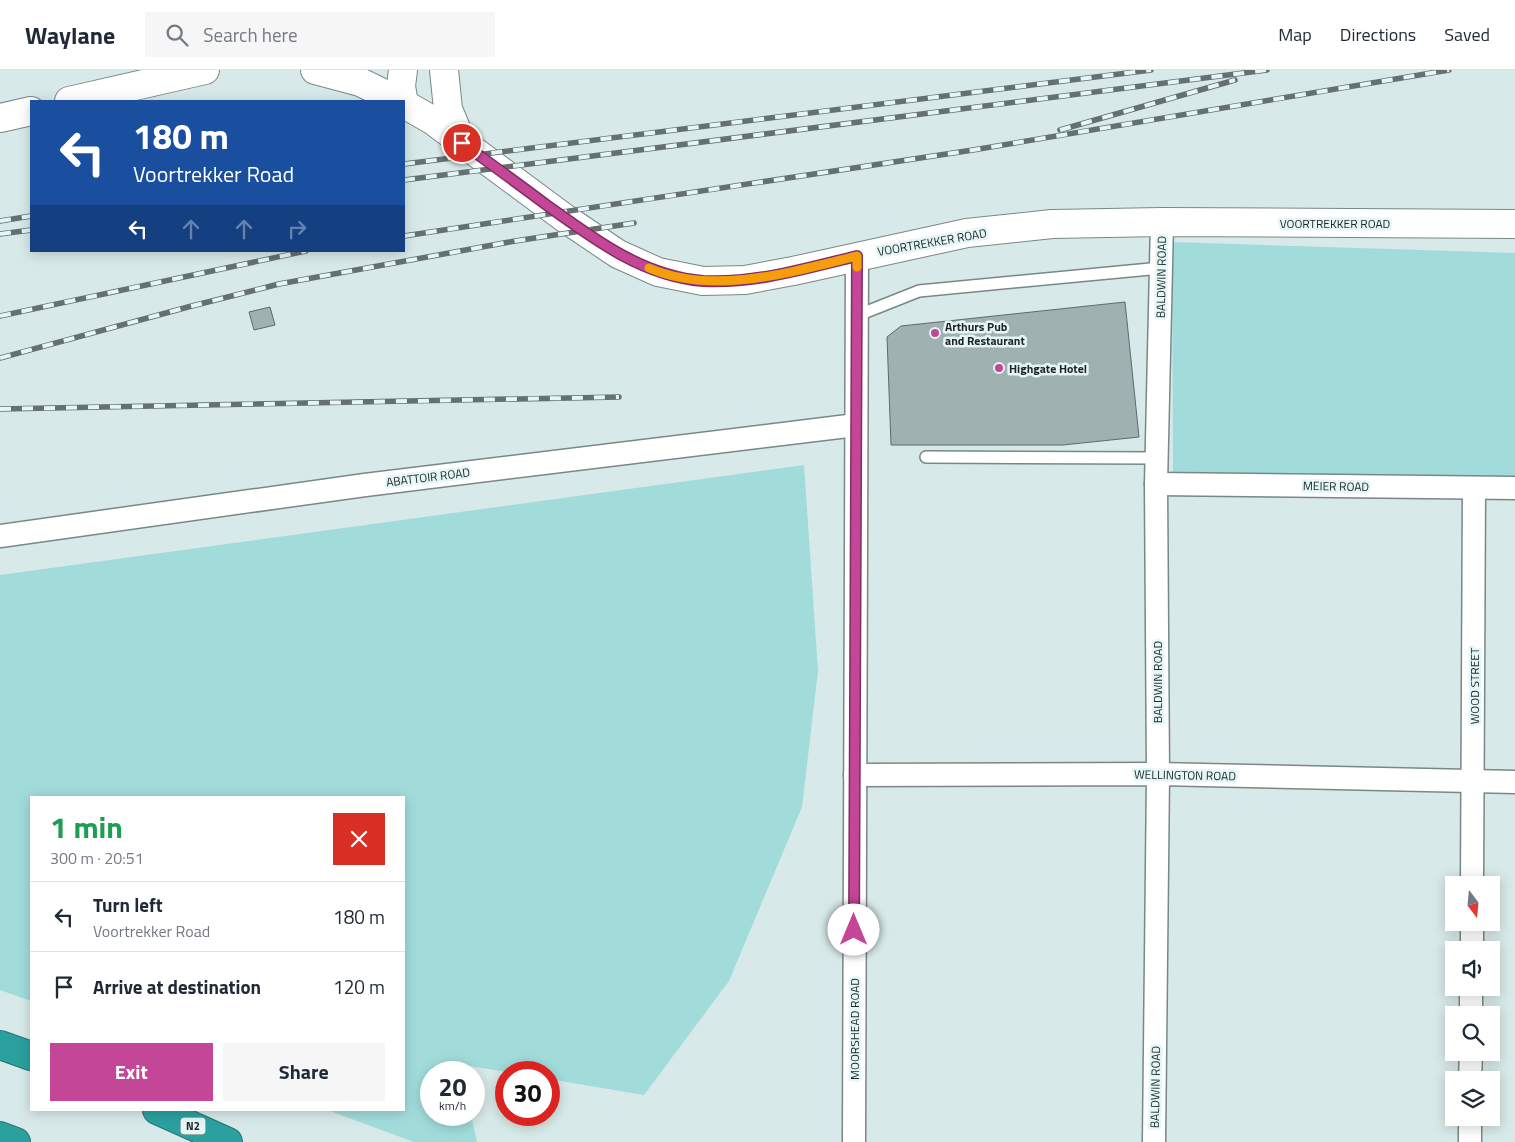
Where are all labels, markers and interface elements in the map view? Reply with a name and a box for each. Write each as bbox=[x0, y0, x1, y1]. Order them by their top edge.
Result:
search box bbox=[145, 12, 495, 57]
text: Waylane bbox=[25, 17, 115, 53]
text: Search here bbox=[203, 20, 298, 49]
icon: search bbox=[163, 21, 191, 49]
text: Map bbox=[1278, 21, 1312, 48]
text: Directions bbox=[1340, 21, 1416, 48]
text: Saved bbox=[1444, 21, 1490, 48]
text: 180 m bbox=[133, 109, 229, 163]
icon: left bbox=[50, 120, 115, 185]
pin bbox=[441, 122, 483, 164]
icon: arrive bbox=[448, 129, 476, 157]
text: Voortrekker Road bbox=[133, 157, 294, 191]
street label: VOORTREKKER ROAD bbox=[1280, 214, 1391, 233]
icon: left bbox=[124, 215, 152, 243]
icon: ahead bbox=[177, 215, 205, 243]
icon: ahead bbox=[230, 215, 258, 243]
icon: right bbox=[283, 215, 311, 243]
street label: VOORTREKKER ROAD bbox=[876, 223, 988, 261]
street label: BALDWIN ROAD bbox=[1151, 235, 1171, 318]
place label: Arthurs Pub and Restaurant bbox=[945, 317, 1025, 350]
marker: Arthurs Pub and Restaurant bbox=[929, 327, 941, 339]
place label: Highgate Hotel bbox=[1009, 359, 1087, 378]
marker: Highgate Hotel bbox=[993, 362, 1005, 374]
street label: ABATTOIR ROAD bbox=[385, 462, 471, 492]
street label: MEIER ROAD bbox=[1303, 476, 1370, 496]
street label: BALDWIN ROAD bbox=[1148, 641, 1167, 723]
street label: WOOD STREET bbox=[1465, 647, 1484, 724]
street label: WELLINGTON ROAD bbox=[1134, 765, 1236, 785]
text: 1 min bbox=[50, 804, 123, 850]
button: close bbox=[333, 813, 385, 865]
text: 300 m · 20:51 bbox=[50, 846, 144, 870]
north arrow bbox=[1445, 876, 1500, 931]
map controls bbox=[1445, 876, 1500, 1126]
text: Turn left bbox=[93, 890, 163, 919]
text: 180 m bbox=[333, 902, 385, 931]
icon: left bbox=[50, 903, 78, 931]
position arrow bbox=[827, 903, 879, 955]
text: Voortrekker Road bbox=[93, 919, 210, 943]
button: sound bbox=[1445, 941, 1500, 996]
text: Arrive at destination bbox=[93, 972, 261, 1001]
text: 120 m bbox=[333, 972, 385, 1001]
icon: arrive bbox=[50, 973, 78, 1001]
street label: MOORSHEAD ROAD bbox=[845, 978, 864, 1080]
button: search bbox=[1445, 1006, 1500, 1061]
button: Exit bbox=[50, 1043, 213, 1101]
button: Share bbox=[223, 1043, 385, 1101]
street label: BALDWIN ROAD bbox=[1145, 1045, 1165, 1128]
speed limit sign: 30 bbox=[495, 1061, 560, 1126]
text: 20 bbox=[438, 1068, 467, 1106]
button: layers bbox=[1445, 1071, 1500, 1126]
text: km/h bbox=[439, 1096, 466, 1115]
road number: N2 bbox=[180, 1118, 206, 1134]

